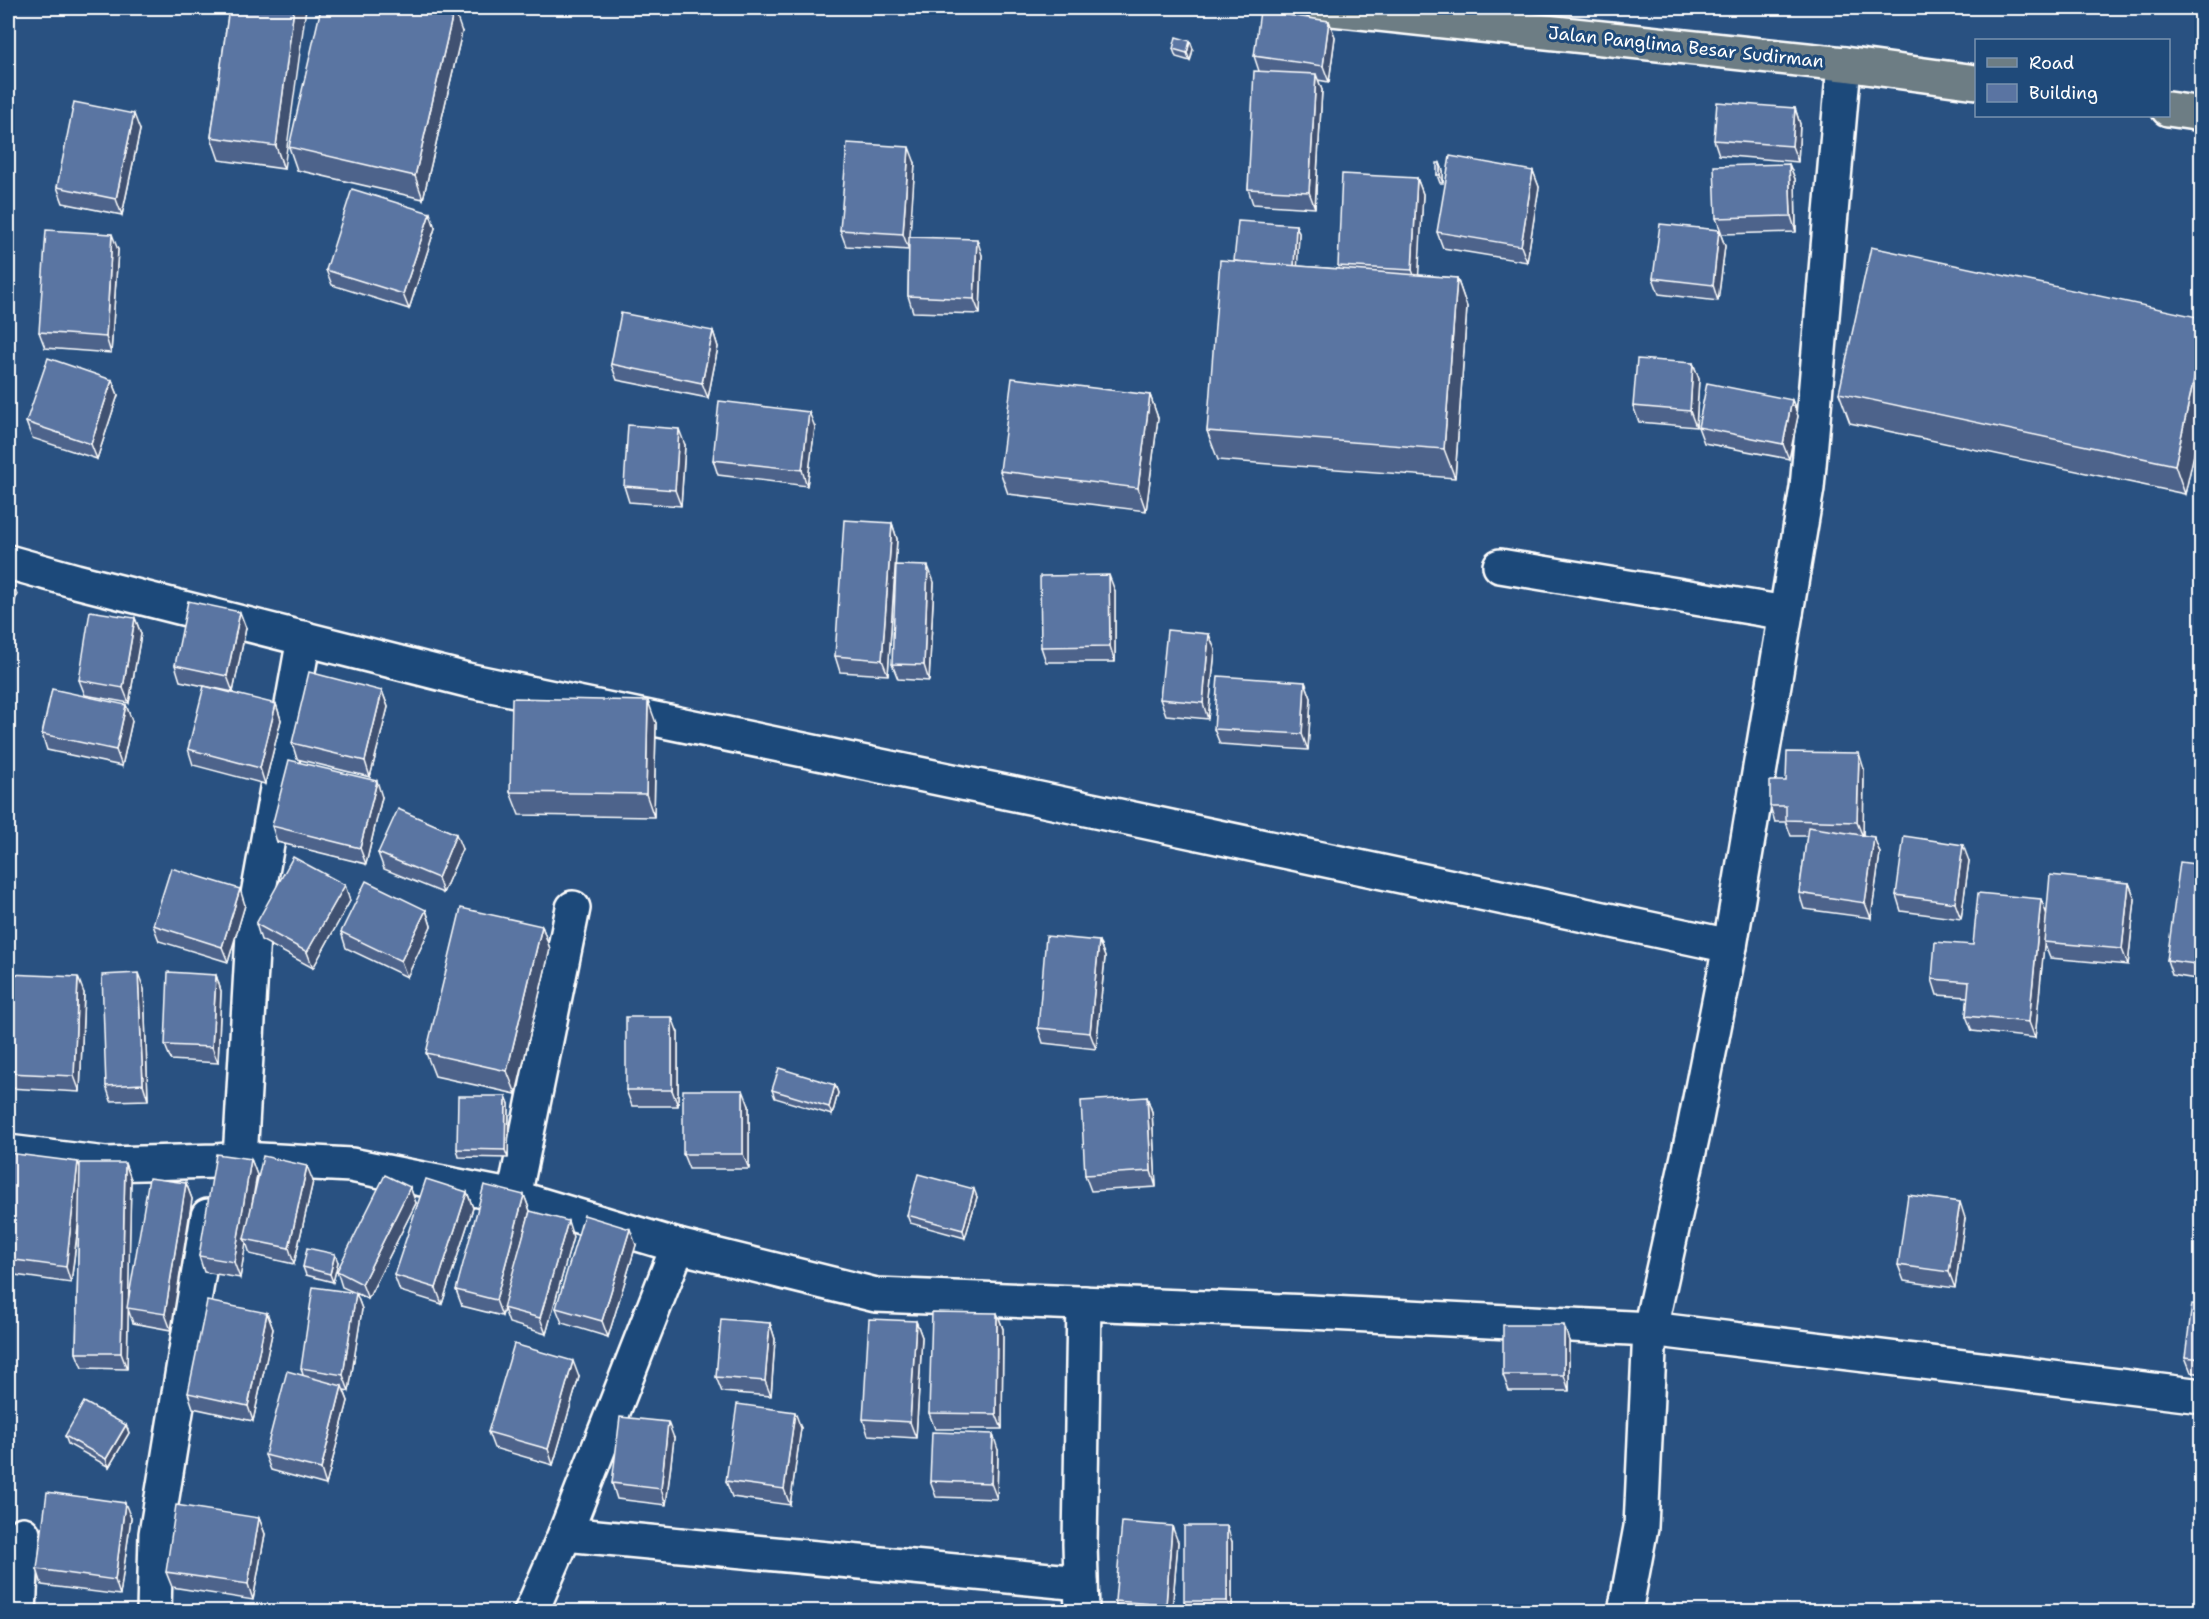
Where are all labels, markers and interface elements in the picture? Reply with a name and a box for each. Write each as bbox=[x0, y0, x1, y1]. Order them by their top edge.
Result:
street label: Jalan Panglima Besar Sudirman bbox=[1547, 21, 1825, 73]
legend bbox=[1975, 39, 2170, 117]
text: Road bbox=[2029, 51, 2074, 75]
text: Building bbox=[2029, 81, 2098, 105]

